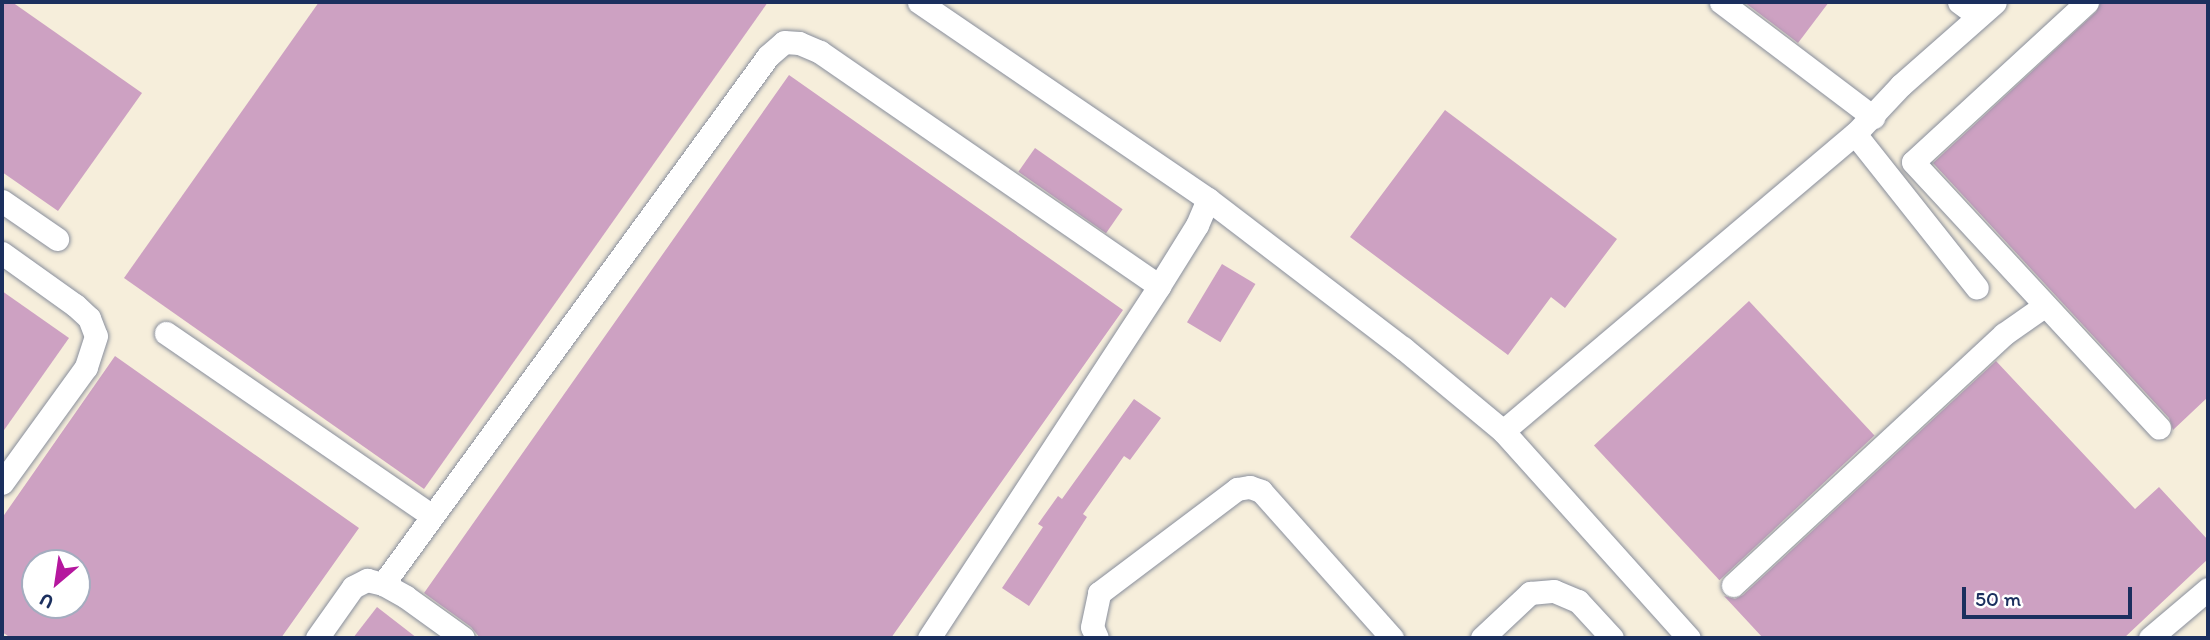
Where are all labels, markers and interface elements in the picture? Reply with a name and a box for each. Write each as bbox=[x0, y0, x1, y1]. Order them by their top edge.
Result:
north arrow bbox=[21, 549, 91, 619]
scale bar bbox=[1965, 574, 2135, 618]
text: 50 m bbox=[1975, 586, 2021, 611]
text: U bbox=[35, 588, 58, 614]

